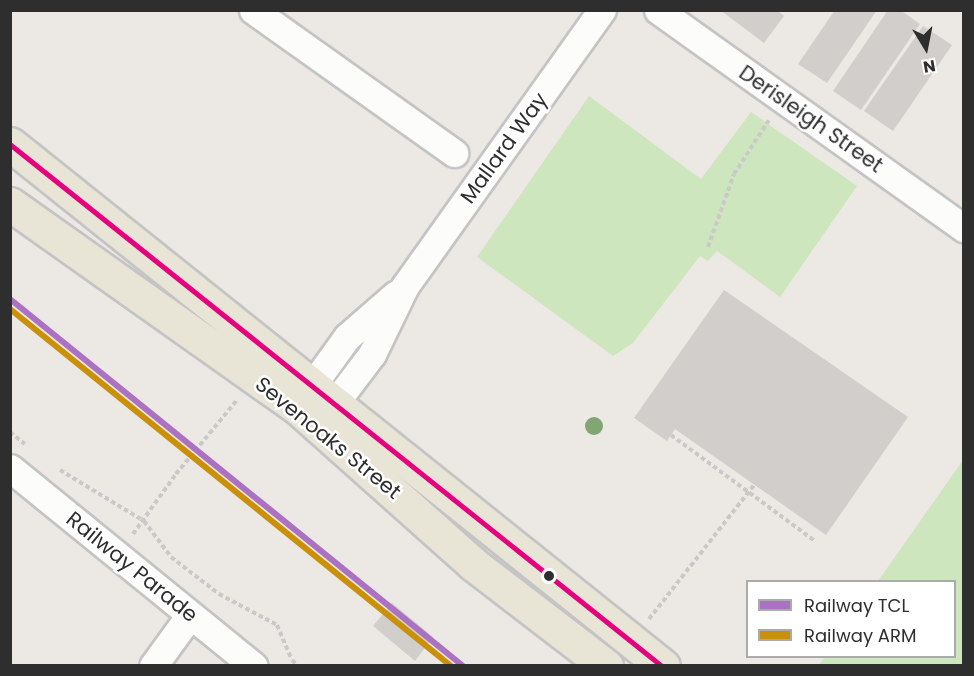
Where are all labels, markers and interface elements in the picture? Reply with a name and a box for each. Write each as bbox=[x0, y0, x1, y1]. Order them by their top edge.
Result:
north arrow bbox=[896, 18, 956, 78]
text: N bbox=[921, 54, 937, 79]
street label: Derisleigh Street bbox=[734, 60, 888, 178]
street label: Mallard Way bbox=[455, 88, 553, 208]
street label: Sevenoaks Street bbox=[250, 372, 406, 504]
street label: Railway Parade bbox=[61, 506, 203, 628]
unlabelled marker bbox=[543, 570, 555, 582]
legend bbox=[746, 580, 956, 658]
text: Railway TCL bbox=[804, 593, 909, 618]
text: Railway ARM bbox=[804, 623, 916, 648]

